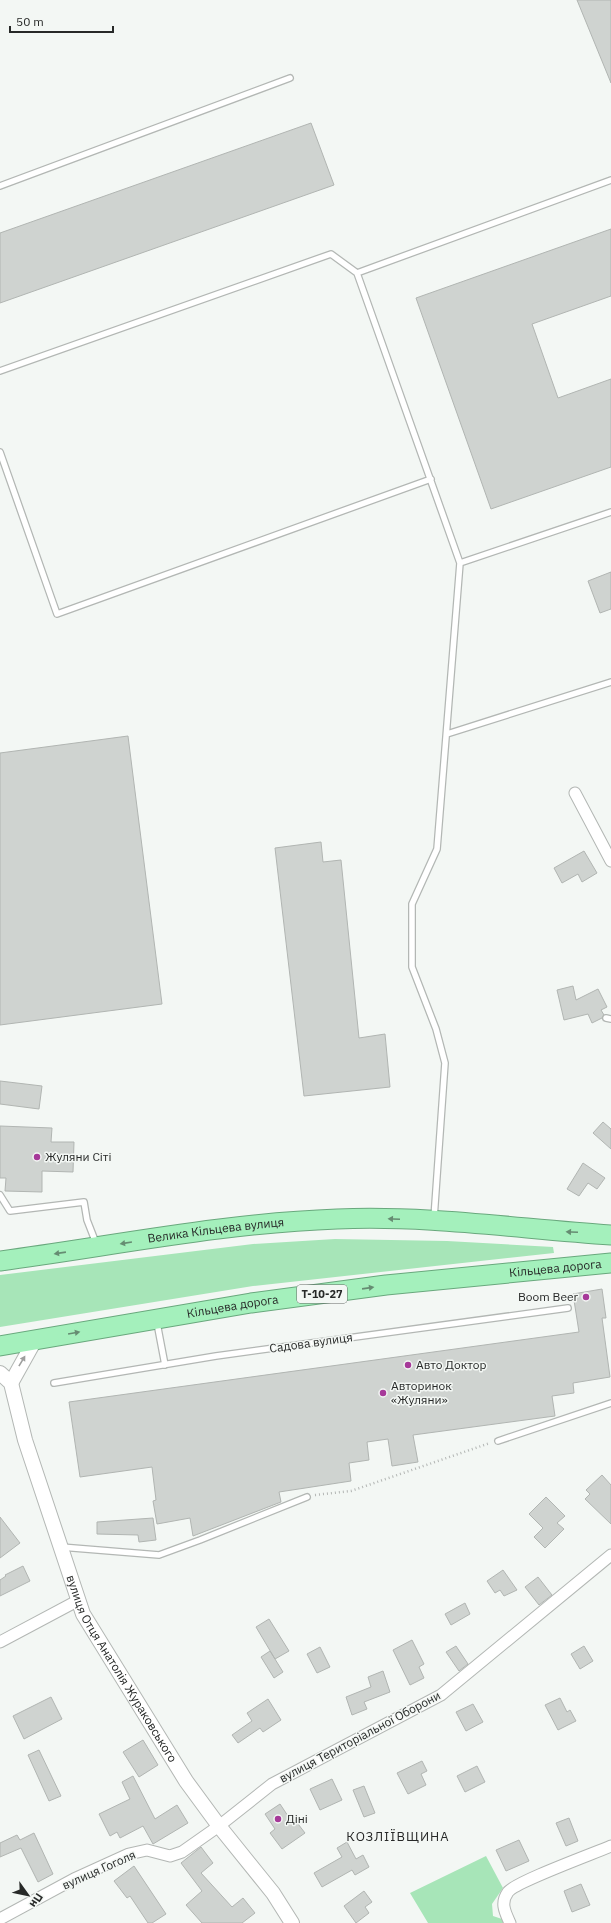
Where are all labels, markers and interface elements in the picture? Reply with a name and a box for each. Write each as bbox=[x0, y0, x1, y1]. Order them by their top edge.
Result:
scale bar bbox=[10, 8, 113, 34]
text: 50 m bbox=[16, 14, 44, 29]
place label: Жуляни Сіті bbox=[45, 1149, 112, 1164]
marker: Жуляни Сіті bbox=[32, 1152, 42, 1162]
street label: Велика Кільцева вулиця bbox=[146, 1214, 285, 1246]
one-way arrow bbox=[387, 1216, 400, 1222]
one-way arrow bbox=[566, 1229, 578, 1236]
one-way arrow bbox=[120, 1241, 132, 1247]
one-way arrow bbox=[54, 1250, 66, 1256]
street label: Кільцева дорога bbox=[508, 1256, 603, 1280]
road number: Т-10-27 bbox=[297, 1285, 347, 1303]
one-way arrow bbox=[362, 1285, 374, 1291]
place label: Boom Beer bbox=[518, 1289, 579, 1304]
street label: Кільцева дорога bbox=[186, 1291, 280, 1321]
marker: Boom Beer bbox=[581, 1292, 591, 1302]
street label: Садова вулиця bbox=[268, 1329, 353, 1356]
one-way arrow bbox=[68, 1330, 80, 1336]
one-way arrow bbox=[19, 1355, 26, 1367]
place label: Авто Доктор bbox=[416, 1357, 487, 1372]
marker: Авто Доктор bbox=[403, 1360, 413, 1370]
place label: Авторинок «Жуляни» bbox=[391, 1378, 452, 1407]
marker: Авторинок «Жуляни» bbox=[378, 1388, 388, 1398]
street label: вулиця Отця Анатолія Жураковського bbox=[63, 1573, 181, 1765]
street label: вулиця Територіальної Оборони bbox=[277, 1688, 443, 1786]
place label: Діні bbox=[286, 1811, 308, 1826]
marker: Діні bbox=[273, 1814, 283, 1824]
district label: КОЗЛІЇВЩИНА bbox=[346, 1828, 450, 1845]
street label: вулиця Гоголя bbox=[60, 1847, 138, 1892]
north arrow bbox=[8, 1875, 48, 1915]
text: Пн bbox=[27, 1891, 46, 1910]

